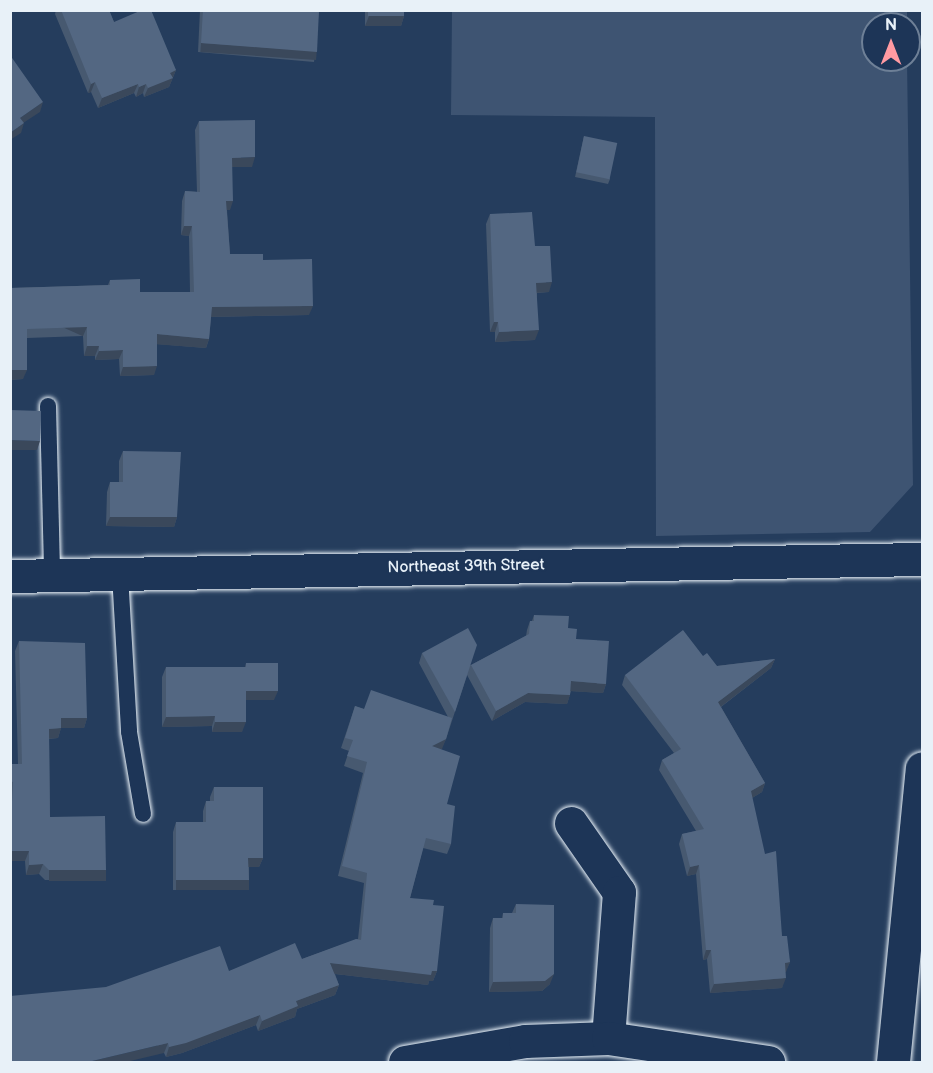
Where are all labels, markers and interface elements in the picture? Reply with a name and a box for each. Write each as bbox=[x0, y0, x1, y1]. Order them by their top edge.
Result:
north arrow bbox=[861, 12, 921, 72]
text: N bbox=[885, 16, 897, 35]
street label: Northeast 39th Street bbox=[387, 556, 545, 578]

